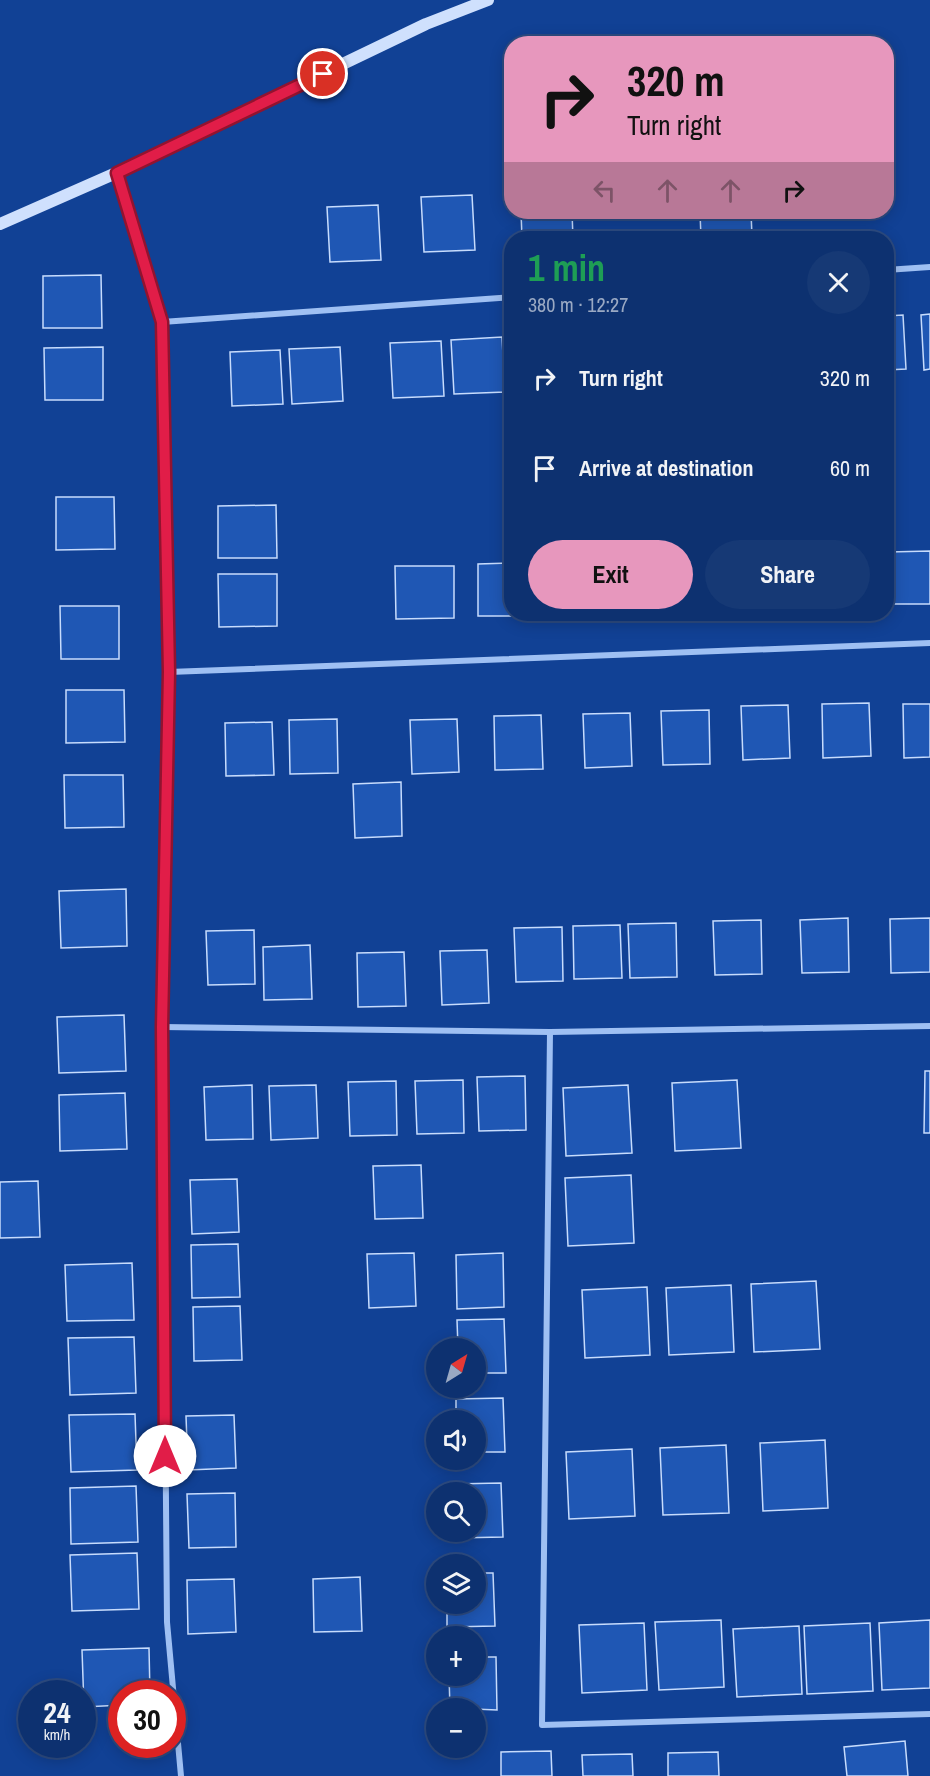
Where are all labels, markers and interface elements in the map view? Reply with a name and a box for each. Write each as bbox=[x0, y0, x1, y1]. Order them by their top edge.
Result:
pin bbox=[297, 48, 348, 99]
text: 320 m bbox=[627, 53, 725, 109]
icon: arrive bbox=[306, 57, 339, 90]
icon: right bbox=[528, 60, 606, 138]
text: Turn right bbox=[627, 107, 721, 143]
icon: left bbox=[588, 174, 621, 207]
icon: ahead bbox=[651, 174, 684, 207]
icon: ahead bbox=[714, 174, 747, 207]
icon: right bbox=[777, 174, 810, 207]
text: 1 min bbox=[528, 244, 605, 292]
button: close bbox=[807, 251, 870, 314]
text: 380 m · 12:27 bbox=[528, 291, 628, 318]
icon: right bbox=[528, 362, 561, 395]
text: Turn right bbox=[579, 363, 663, 393]
text: 320 m bbox=[820, 363, 870, 393]
icon: arrive bbox=[528, 452, 561, 485]
text: Arrive at destination bbox=[579, 453, 753, 483]
text: 60 m bbox=[830, 453, 870, 483]
button: Exit bbox=[528, 540, 693, 609]
button: Share bbox=[705, 540, 870, 609]
north arrow bbox=[426, 1338, 486, 1398]
map controls bbox=[426, 1338, 486, 1758]
button: sound bbox=[426, 1410, 486, 1470]
position arrow bbox=[133, 1424, 197, 1488]
button: search bbox=[426, 1482, 486, 1542]
button: layers bbox=[426, 1554, 486, 1614]
button: + bbox=[426, 1626, 486, 1686]
speed limit sign: 30 bbox=[108, 1680, 186, 1758]
text: 24 bbox=[43, 1692, 71, 1732]
button: − bbox=[426, 1698, 486, 1758]
text: km/h bbox=[44, 1724, 70, 1745]

